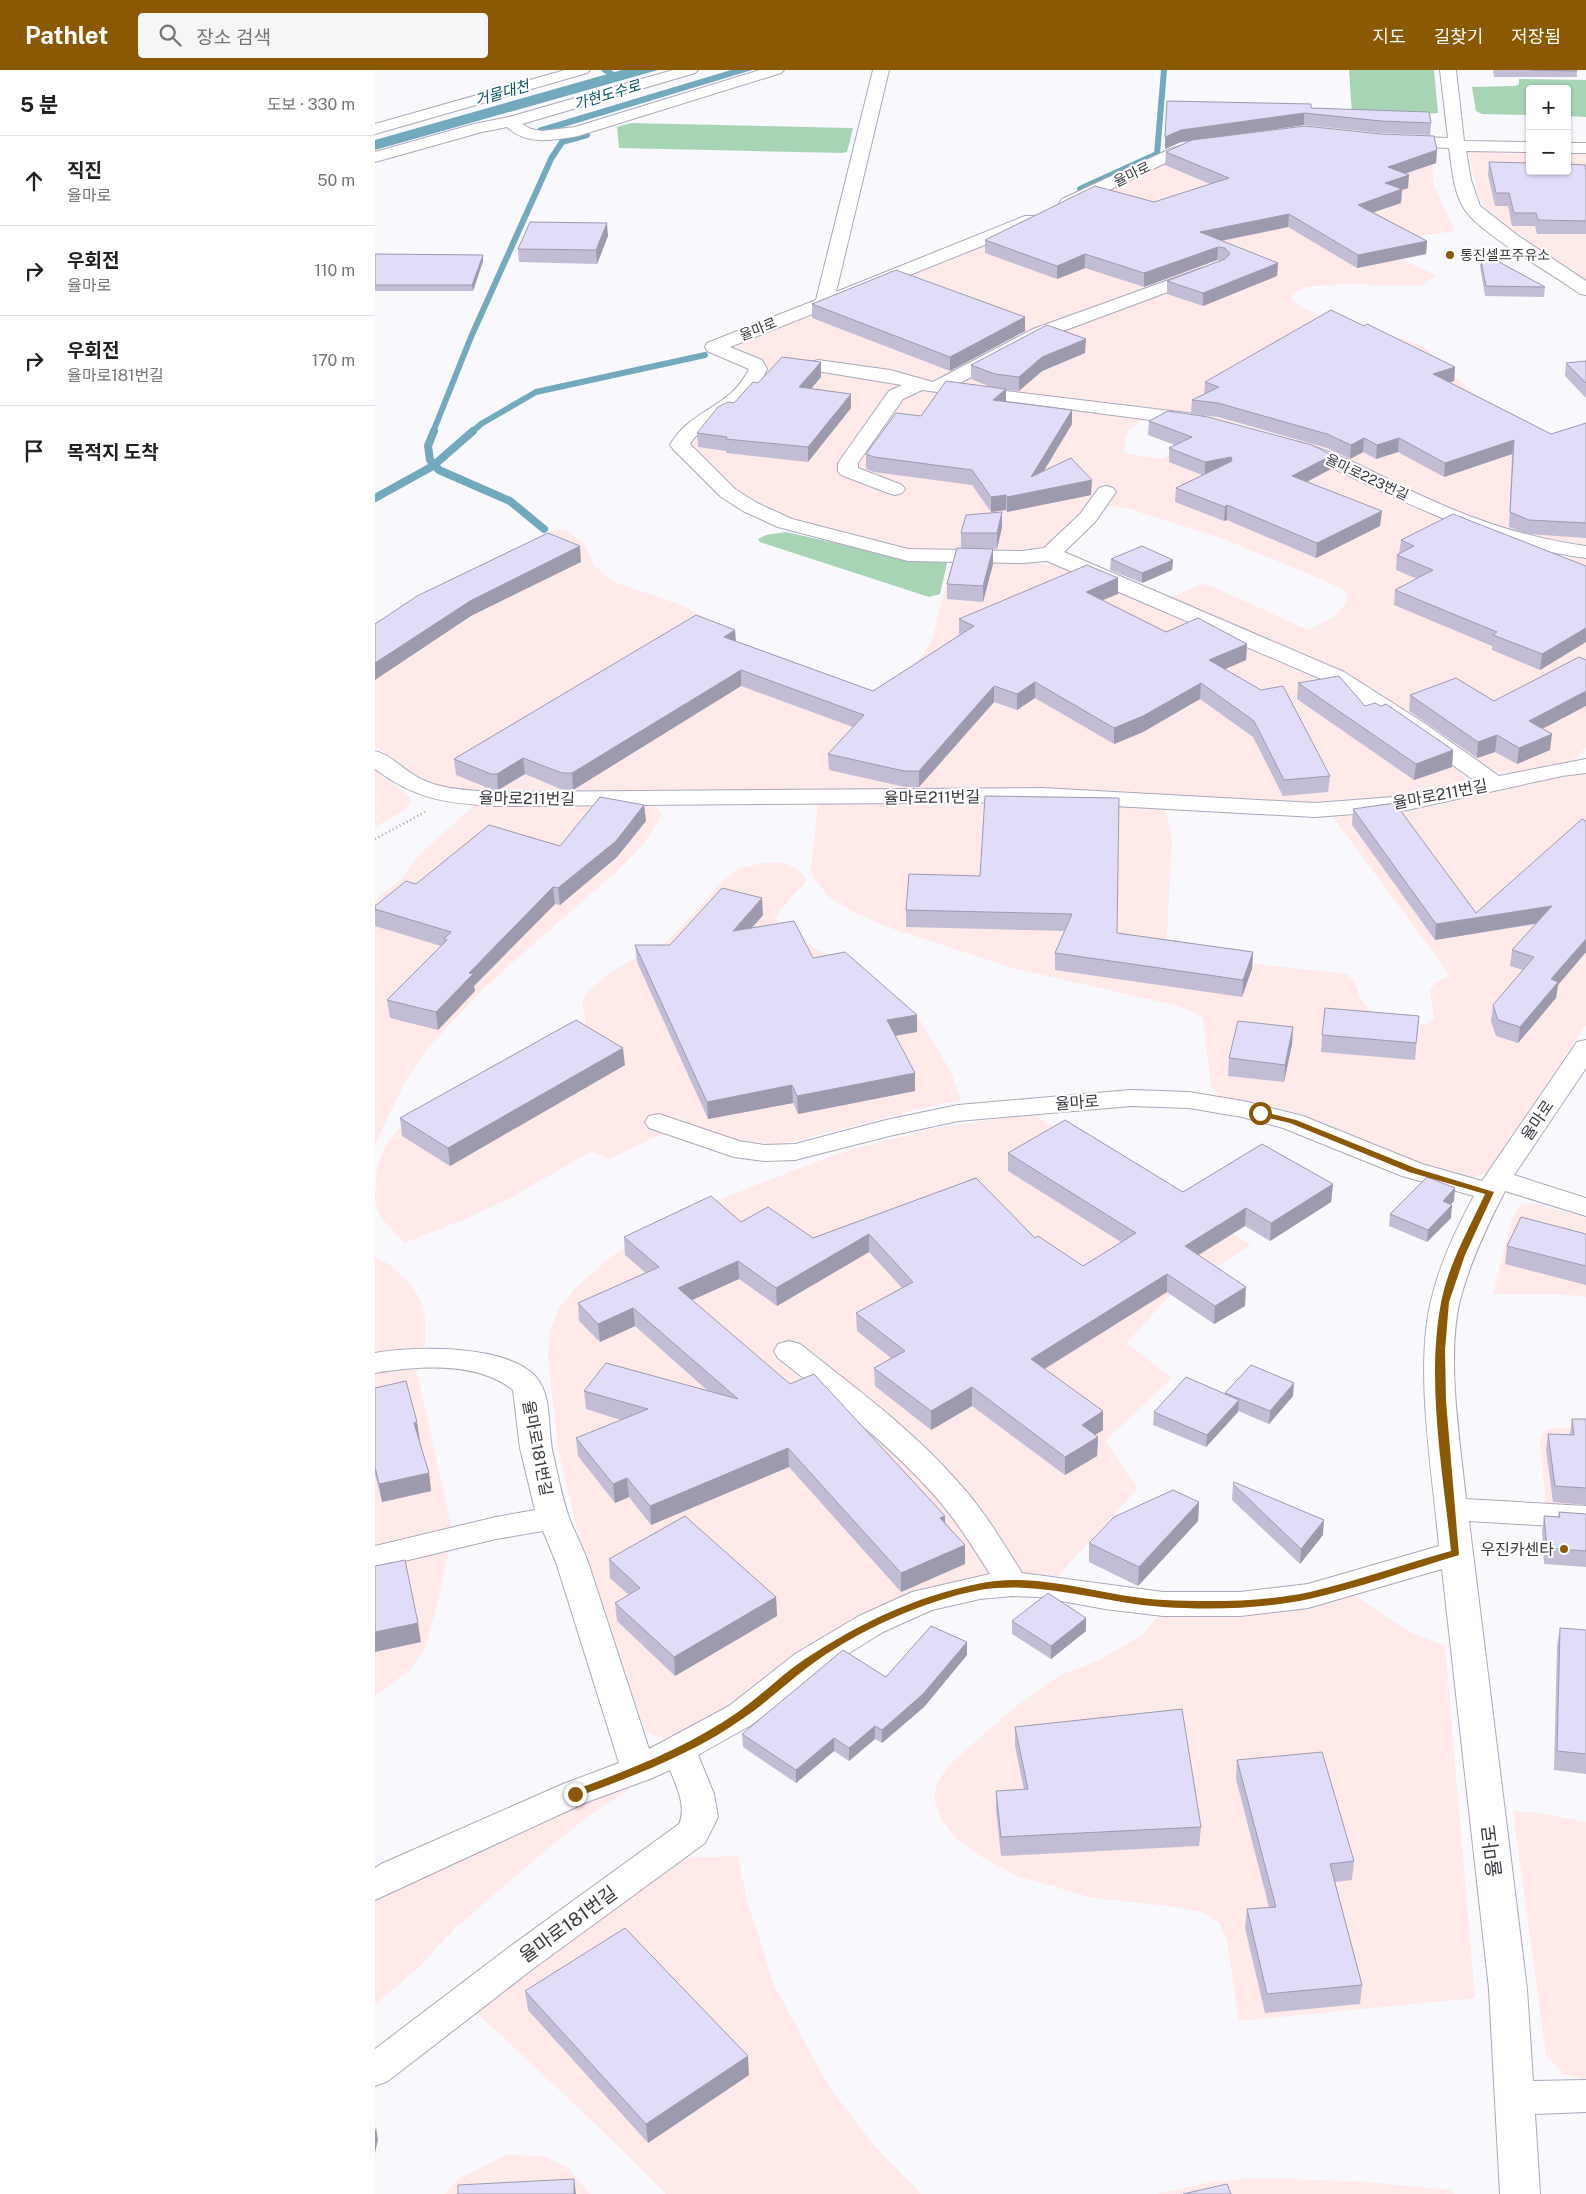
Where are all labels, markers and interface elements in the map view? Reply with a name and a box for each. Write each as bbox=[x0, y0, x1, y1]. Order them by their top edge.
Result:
search box bbox=[138, 13, 488, 58]
text: Pathlet bbox=[25, 21, 108, 49]
icon: search bbox=[156, 21, 184, 49]
text: 장소 검색 bbox=[196, 26, 271, 48]
text: 지도 bbox=[1373, 26, 1406, 47]
text: 길찾기 bbox=[1434, 26, 1483, 47]
text: 저장됨 bbox=[1511, 26, 1561, 47]
water label: 거물대천 bbox=[473, 76, 533, 108]
water label: 가현도수로 bbox=[571, 76, 643, 113]
map controls bbox=[1526, 85, 1571, 175]
button: + bbox=[1526, 85, 1571, 130]
text: 5 분 bbox=[20, 92, 58, 117]
text: 도보 · 330 m bbox=[267, 95, 355, 114]
button: − bbox=[1526, 130, 1571, 175]
street label: 율마로 bbox=[1111, 158, 1153, 190]
text: 직진 bbox=[67, 159, 102, 181]
icon: ahead bbox=[20, 167, 48, 195]
text: 50 m bbox=[317, 171, 355, 190]
text: 율마로 bbox=[67, 186, 111, 205]
place label: 통진셀프주유소 bbox=[1460, 247, 1550, 263]
text: 우회전 bbox=[67, 249, 119, 271]
marker: 통진셀프주유소 bbox=[1444, 249, 1456, 261]
icon: right bbox=[20, 257, 48, 285]
text: 110 m bbox=[314, 261, 355, 280]
text: 율마로 bbox=[67, 276, 111, 295]
street label: 율마로 bbox=[737, 314, 779, 344]
text: 우회전 bbox=[67, 339, 119, 361]
icon: right bbox=[20, 347, 48, 375]
text: 170 m bbox=[312, 351, 355, 370]
text: 율마로181번길 bbox=[67, 366, 164, 385]
icon: arrive bbox=[20, 437, 48, 465]
text: 목적지 도착 bbox=[67, 441, 159, 463]
street label: 율마로223번길 bbox=[1323, 451, 1411, 503]
street label: 율마로211번길 bbox=[1391, 776, 1489, 813]
street label: 율마로211번길 bbox=[884, 787, 980, 808]
street label: 율마로211번길 bbox=[479, 788, 575, 809]
street label: 율마로 bbox=[1054, 1091, 1100, 1114]
street label: 율마로 bbox=[1517, 1096, 1558, 1144]
route start bbox=[1249, 1102, 1272, 1125]
street label: 율마로181번길 bbox=[519, 1399, 556, 1498]
place label: 우진카센타 bbox=[1480, 1540, 1554, 1559]
marker: 우진카센타 bbox=[1558, 1543, 1570, 1555]
route end bbox=[564, 1783, 587, 1806]
street label: 율마로 bbox=[1477, 1824, 1505, 1878]
street label: 율마로181번길 bbox=[515, 1881, 621, 1967]

